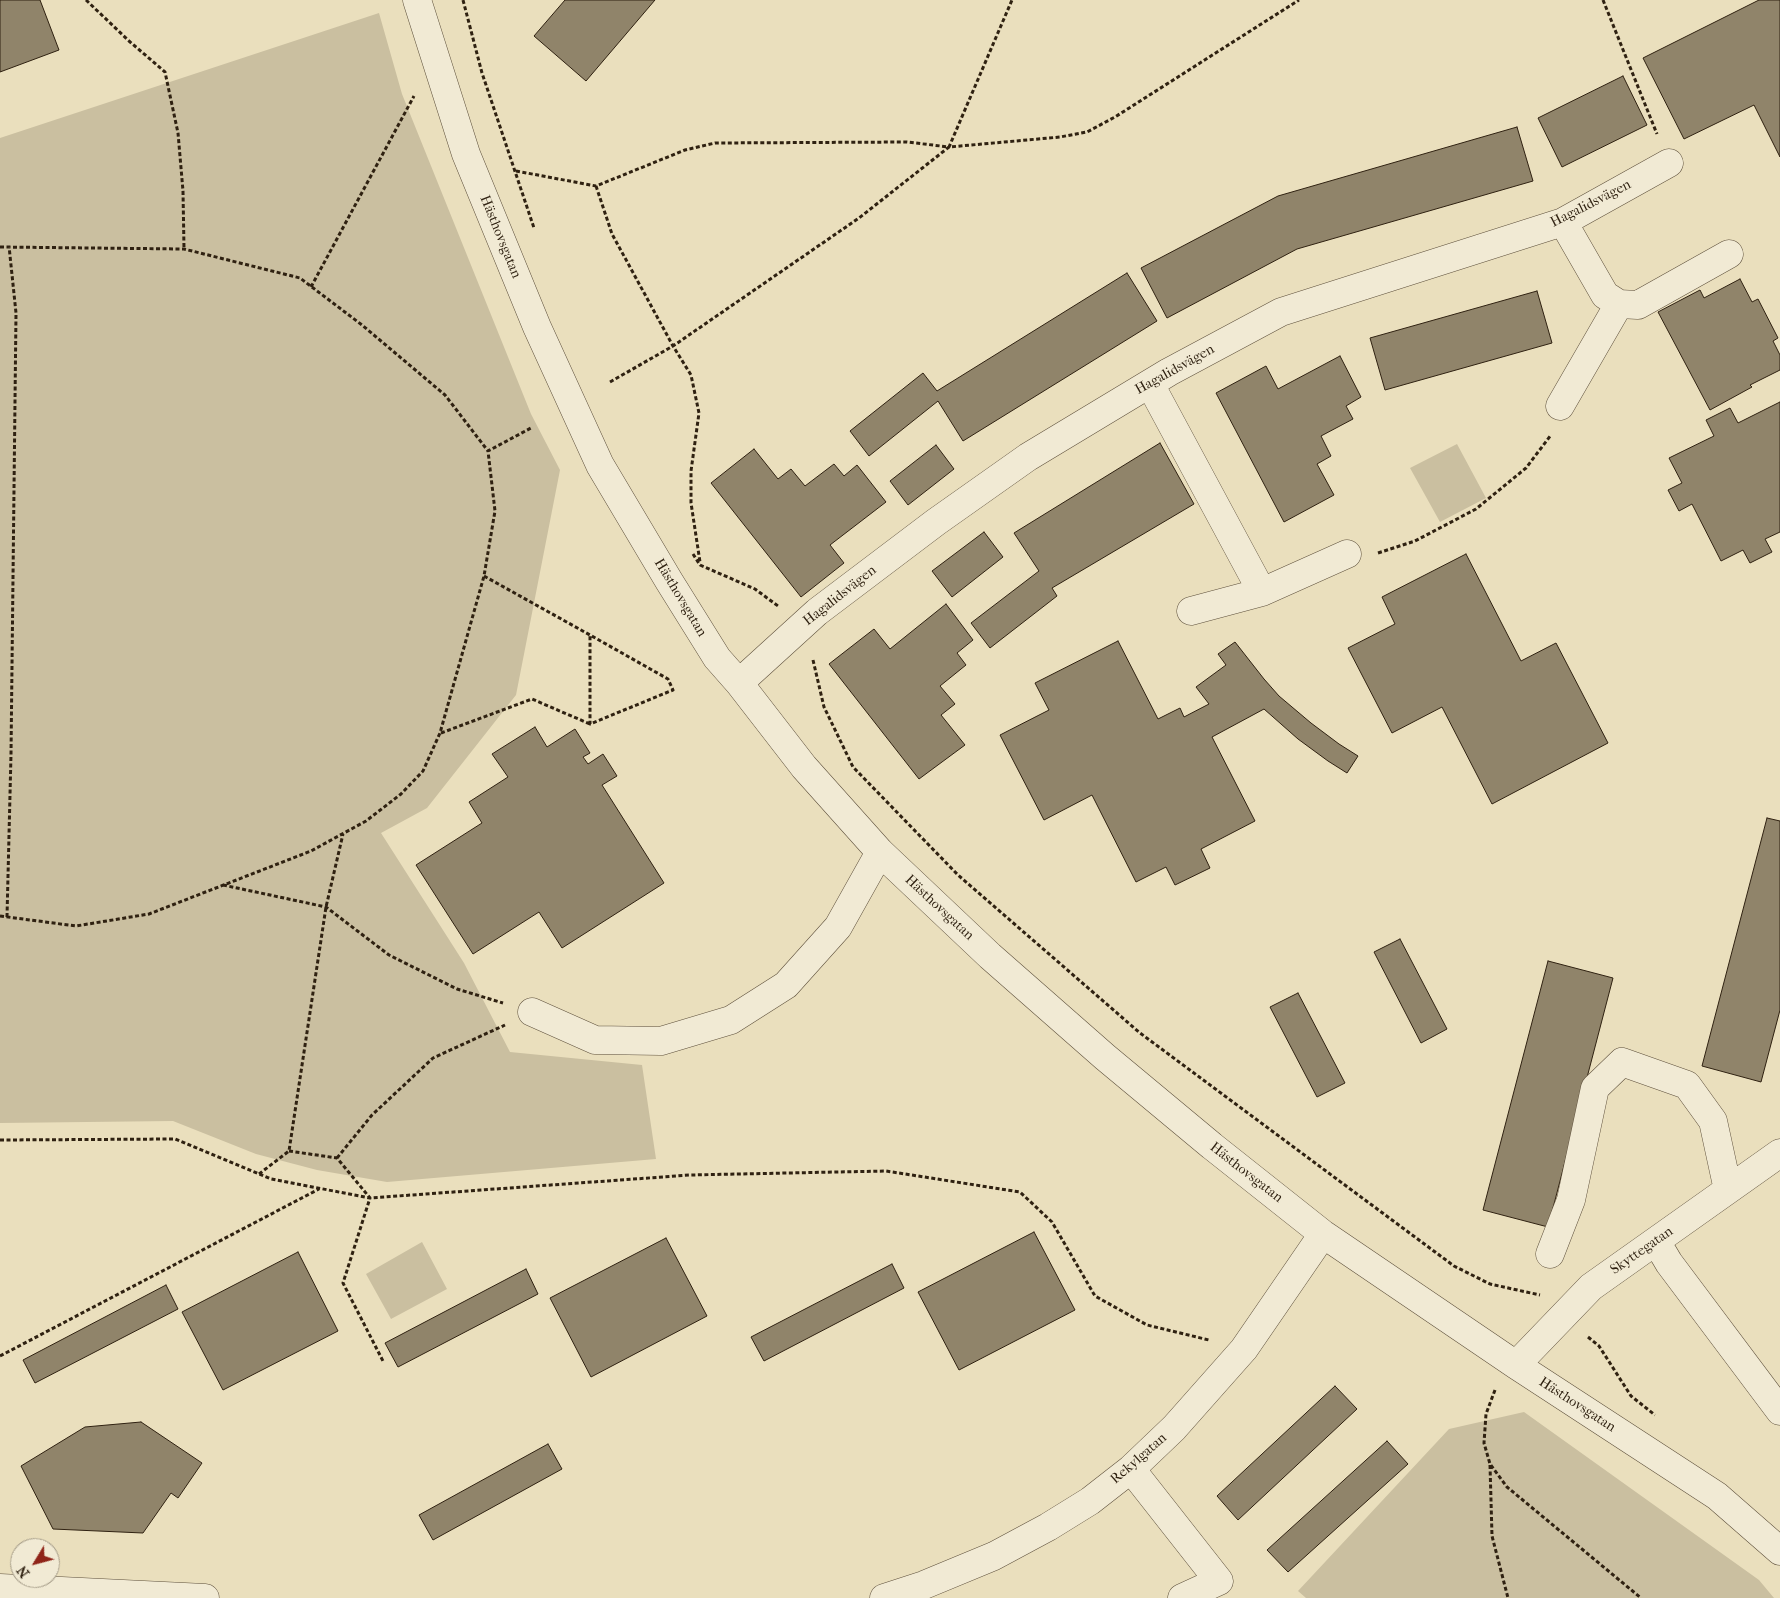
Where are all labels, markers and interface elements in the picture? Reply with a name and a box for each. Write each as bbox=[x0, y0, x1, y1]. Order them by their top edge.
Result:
street label: Hagalidsvägen bbox=[1548, 177, 1634, 231]
street label: Hästhovsgatan bbox=[476, 193, 524, 281]
street label: Hagalidsvägen bbox=[1132, 341, 1218, 399]
street label: Hästhovsgatan bbox=[650, 556, 710, 640]
street label: Hagalidsvägen bbox=[800, 562, 880, 630]
street label: Hästhovsgatan bbox=[901, 872, 977, 944]
street label: Hästhovsgatan bbox=[1206, 1139, 1286, 1207]
street label: Skyttegatan bbox=[1608, 1223, 1676, 1279]
street label: Hästhovsgatan bbox=[1535, 1374, 1619, 1436]
street label: Rekylgatan bbox=[1108, 1430, 1170, 1488]
north arrow bbox=[10, 1538, 60, 1588]
text: N bbox=[13, 1562, 33, 1581]

